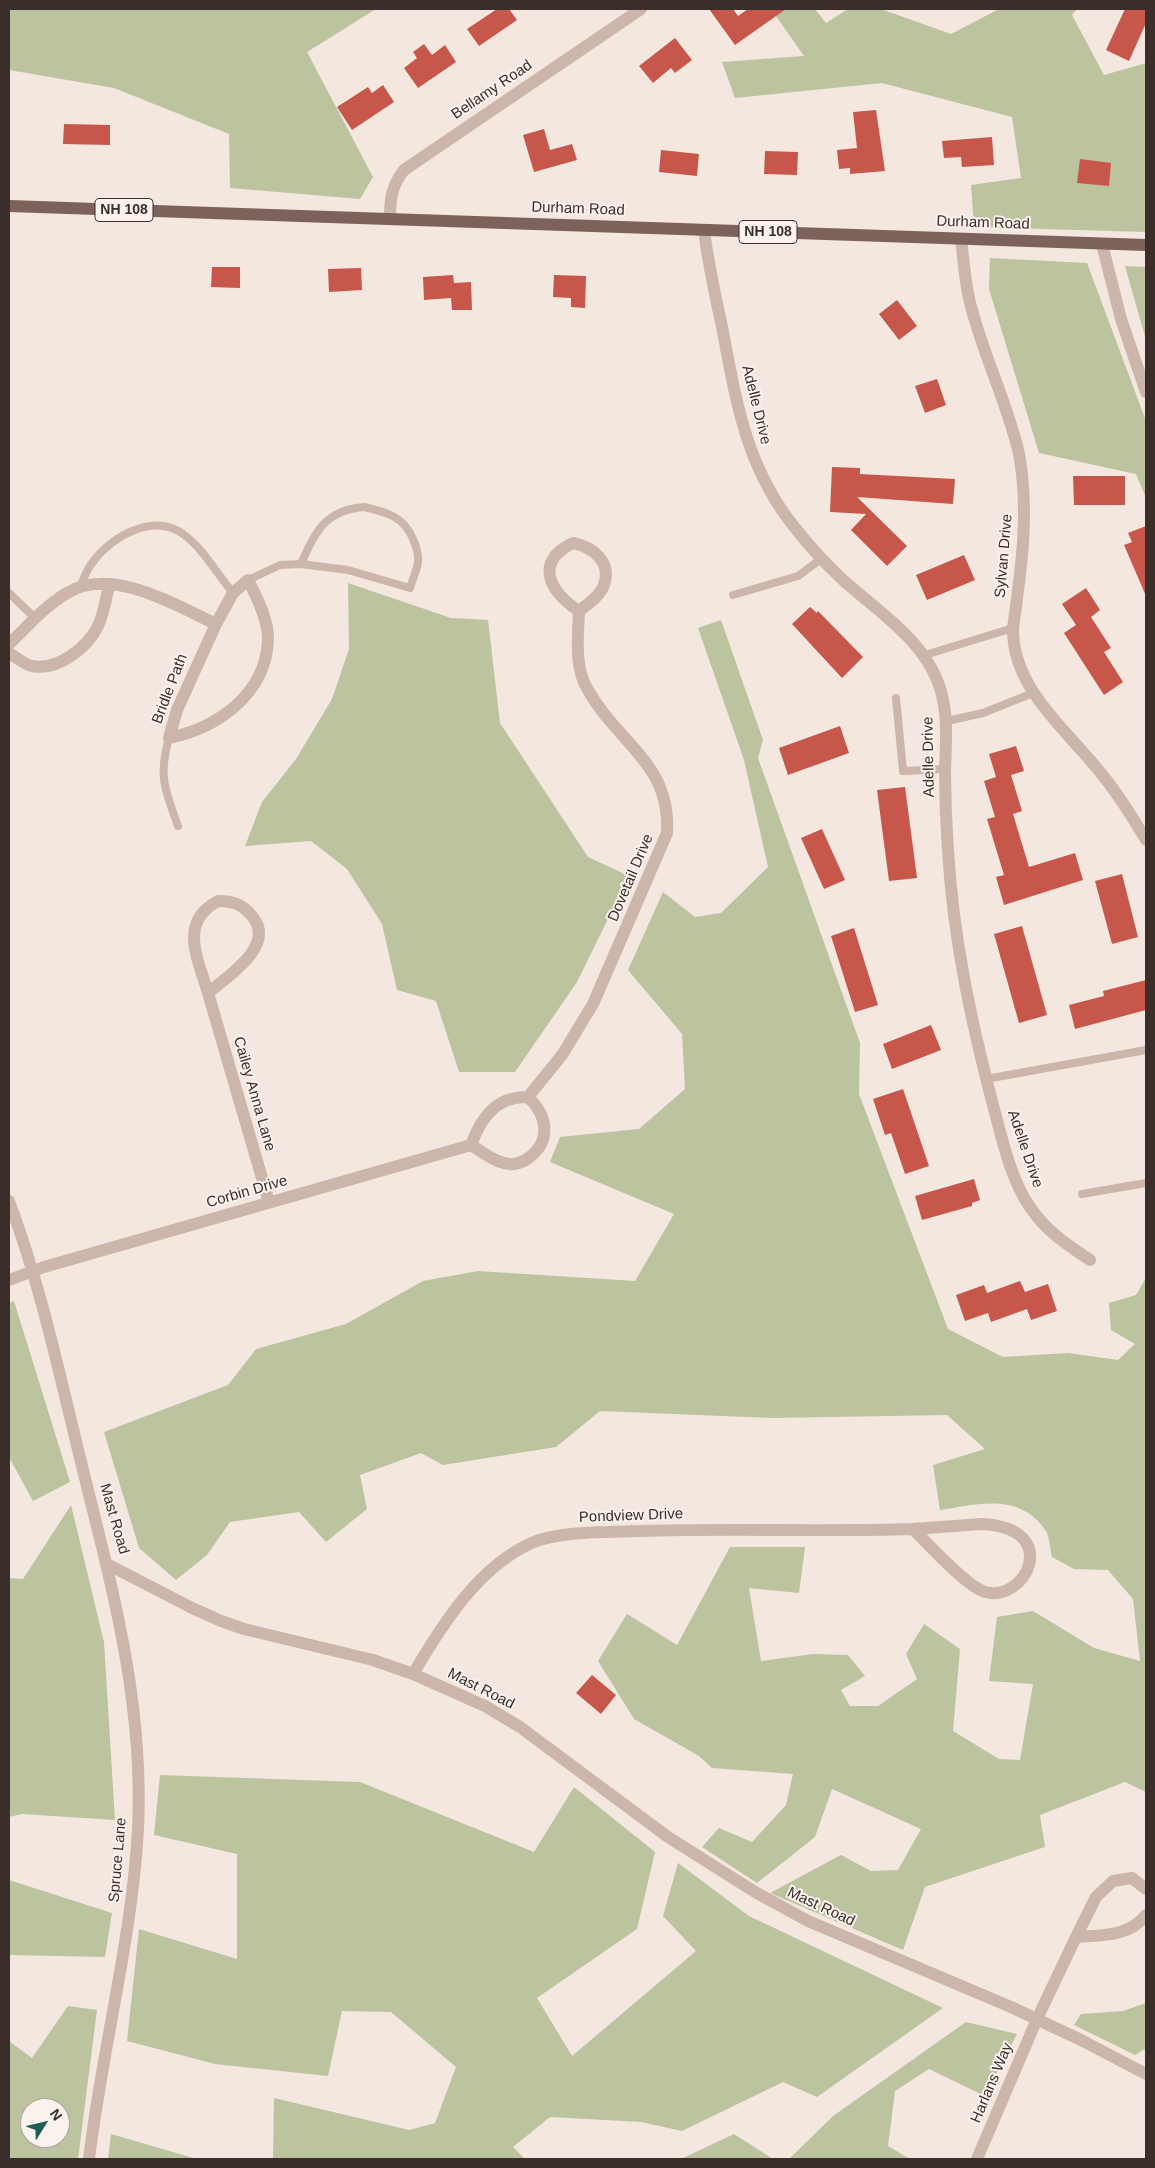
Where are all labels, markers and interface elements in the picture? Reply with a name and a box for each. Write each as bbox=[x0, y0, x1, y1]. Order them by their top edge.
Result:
street label: Bellamy Road bbox=[448, 56, 536, 124]
road number: NH 108 bbox=[95, 198, 153, 222]
street label: Durham Road bbox=[531, 198, 625, 220]
street label: Durham Road bbox=[936, 212, 1030, 234]
road number: NH 108 bbox=[739, 220, 797, 243]
street label: Adelle Drive bbox=[737, 364, 775, 446]
street label: Sylvan Drive bbox=[991, 513, 1017, 599]
street label: Bridle Path bbox=[148, 652, 192, 726]
street label: Adelle Drive bbox=[919, 716, 939, 798]
street label: Dovetail Drive bbox=[604, 832, 658, 924]
street label: Cailey Anna Lane bbox=[229, 1035, 279, 1153]
street label: Adelle Drive bbox=[1003, 1108, 1047, 1190]
street label: Corbin Drive bbox=[204, 1172, 290, 1212]
street label: Mast Road bbox=[95, 1482, 133, 1556]
street label: Pondview Drive bbox=[579, 1505, 683, 1527]
street label: Mast Road bbox=[445, 1665, 517, 1713]
street label: Spruce Lane bbox=[105, 1817, 131, 1903]
street label: Mast Road bbox=[784, 1884, 858, 1930]
street label: Harlans Way bbox=[967, 2040, 1017, 2126]
north arrow bbox=[20, 2098, 70, 2148]
text: N bbox=[47, 2106, 66, 2124]

